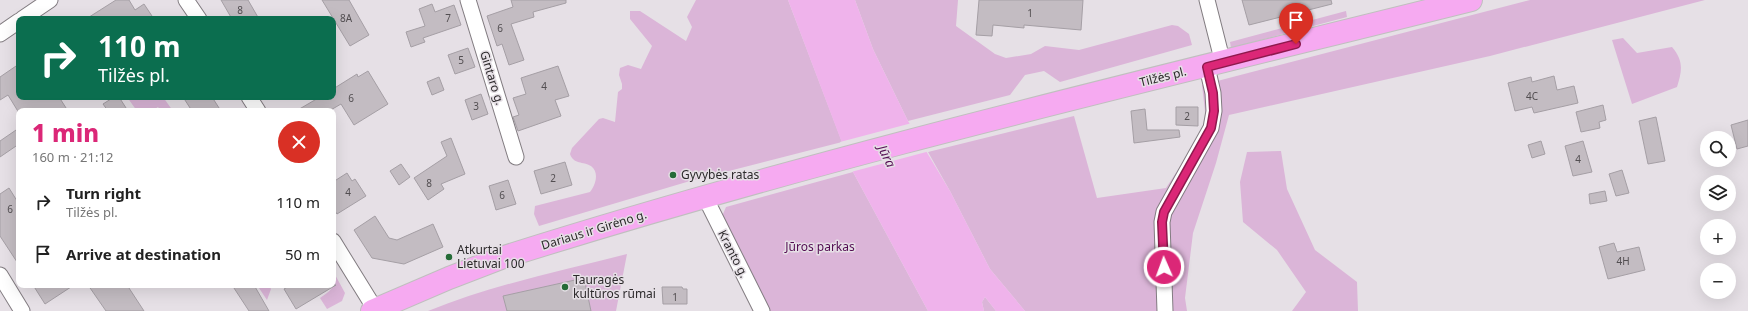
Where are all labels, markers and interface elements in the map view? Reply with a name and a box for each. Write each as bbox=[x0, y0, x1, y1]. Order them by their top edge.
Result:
house number: 8 bbox=[237, 3, 243, 17]
pin bbox=[1279, 3, 1313, 44]
house number: 1 bbox=[1027, 6, 1033, 20]
icon: arrive bbox=[1285, 9, 1307, 31]
house number: 8A bbox=[340, 11, 353, 25]
house number: 7 bbox=[445, 11, 451, 25]
house number: 6 bbox=[497, 21, 503, 35]
text: 110 m bbox=[98, 27, 181, 65]
icon: right bbox=[32, 32, 84, 84]
street label: Gintaro g. bbox=[476, 49, 509, 107]
house number: 5 bbox=[458, 53, 464, 67]
street label: Tilžės pl. bbox=[1138, 62, 1188, 91]
text: Tilžės pl. bbox=[98, 63, 170, 87]
house number: 4 bbox=[541, 79, 547, 93]
house number: 4C bbox=[1526, 89, 1539, 103]
house number: 6 bbox=[348, 91, 354, 105]
house number: 3 bbox=[473, 99, 479, 113]
house number: 2 bbox=[1184, 109, 1190, 123]
text: 1 min bbox=[32, 116, 99, 149]
button: close bbox=[278, 121, 320, 163]
map controls bbox=[1700, 131, 1736, 299]
button: search bbox=[1700, 131, 1736, 167]
water label: Jūra bbox=[872, 139, 900, 171]
text: 160 m · 21:12 bbox=[32, 148, 113, 166]
house number: 4 bbox=[1575, 152, 1581, 166]
place label: Gyvybės ratas bbox=[681, 166, 760, 183]
marker: Gyvybės ratas bbox=[668, 170, 678, 180]
house number: 2 bbox=[550, 171, 556, 185]
button: layers bbox=[1700, 175, 1736, 211]
house number: 8 bbox=[426, 176, 432, 190]
text: Turn right bbox=[66, 183, 141, 203]
house number: 4 bbox=[345, 185, 351, 199]
house number: 6 bbox=[499, 188, 505, 202]
icon: right bbox=[32, 191, 54, 213]
text: 110 m bbox=[276, 192, 320, 212]
house number: 6 bbox=[7, 202, 13, 216]
text: Tilžės pl. bbox=[66, 203, 118, 221]
street label: Dariaus ir Girėno g. bbox=[539, 205, 649, 254]
button: + bbox=[1700, 219, 1736, 255]
street label: Kranto g. bbox=[714, 227, 753, 281]
park label: Jūros parkas bbox=[784, 238, 855, 255]
place label: Atkurtai Lietuvai 100 bbox=[457, 241, 525, 272]
icon: arrive bbox=[32, 243, 54, 265]
text: Arrive at destination bbox=[66, 244, 221, 264]
text: 50 m bbox=[285, 244, 320, 264]
position arrow bbox=[1143, 246, 1185, 288]
marker: Atkurtai Lietuvai 100 bbox=[444, 252, 454, 262]
house number: 4H bbox=[1616, 254, 1630, 268]
button: − bbox=[1700, 263, 1736, 299]
place label: Tauragės kultūros rūmai bbox=[573, 271, 656, 302]
marker: Tauragės kultūros rūmai bbox=[560, 282, 570, 292]
house number: 1 bbox=[672, 290, 678, 304]

